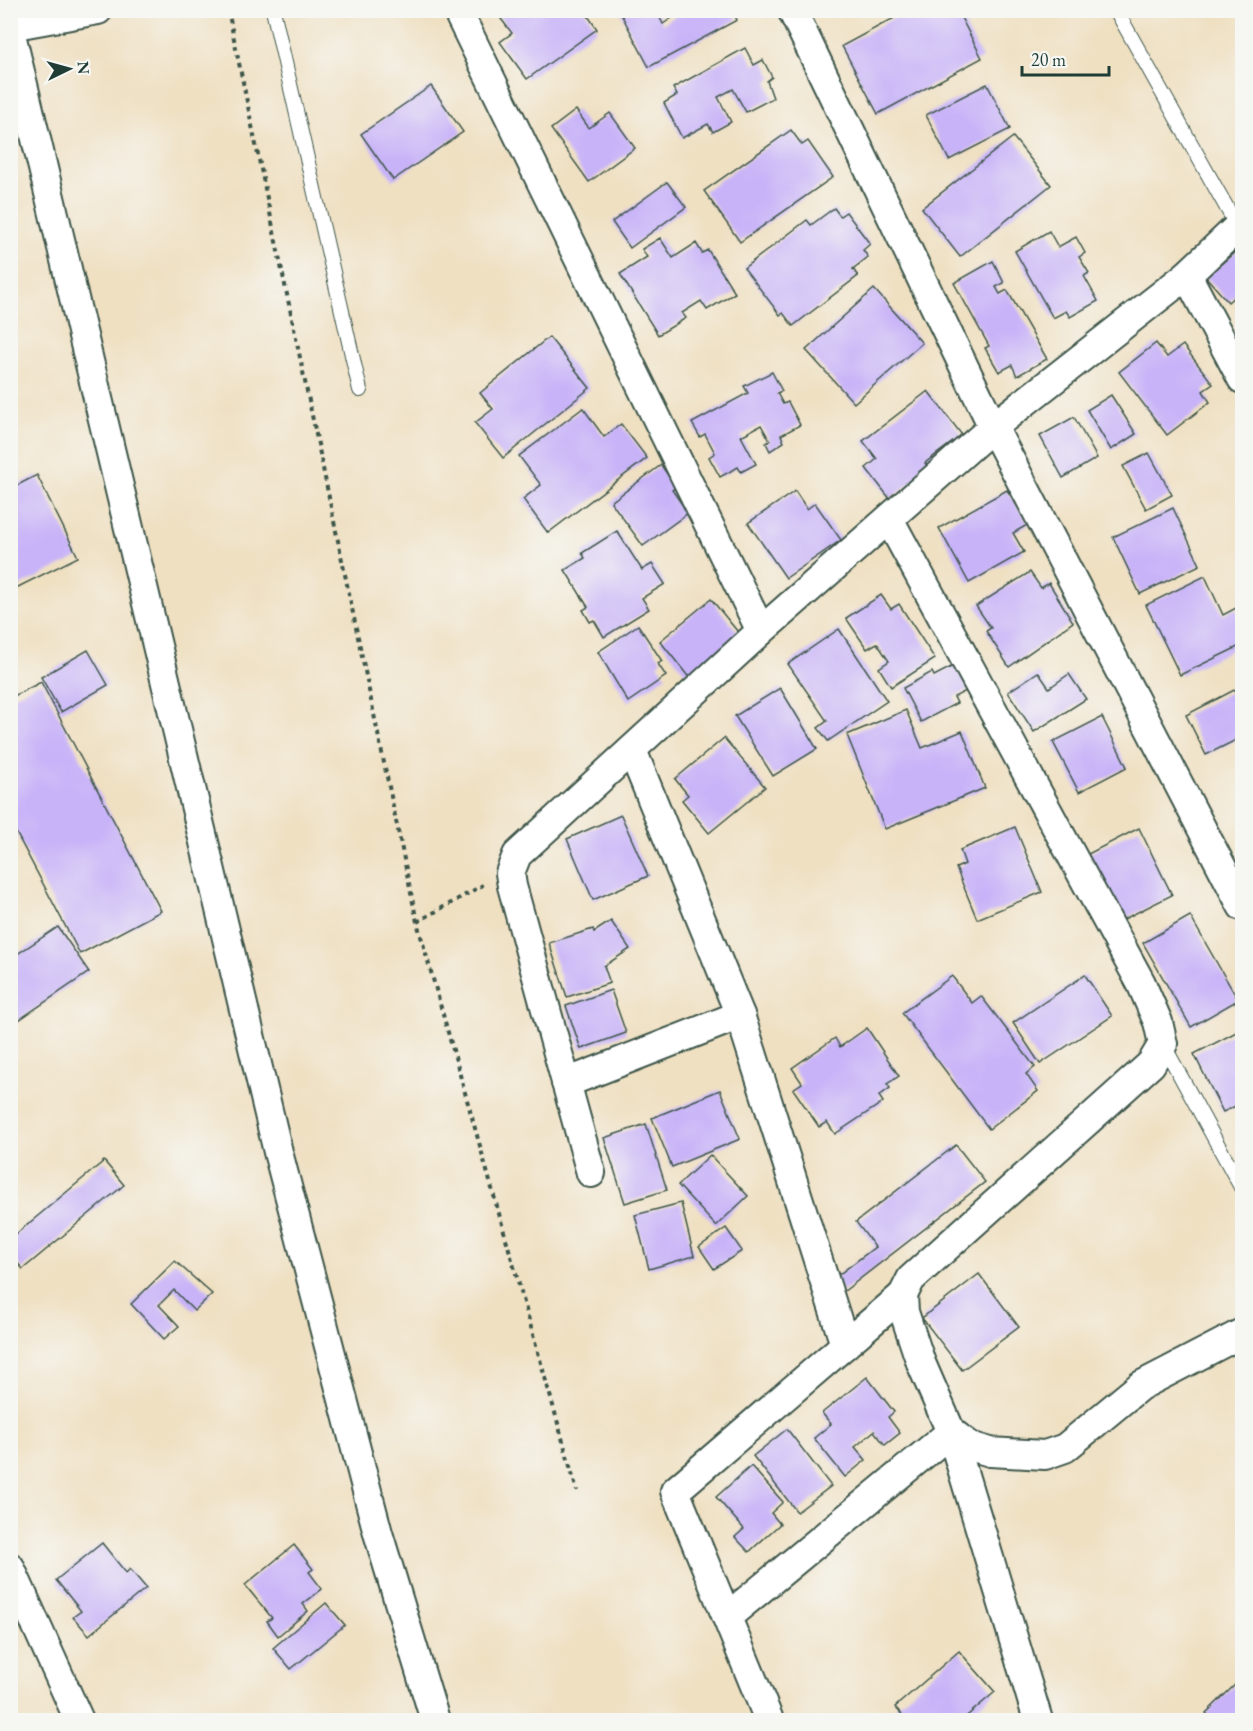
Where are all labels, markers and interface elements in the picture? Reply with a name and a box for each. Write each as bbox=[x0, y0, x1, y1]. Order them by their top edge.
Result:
north arrow bbox=[39, 39, 99, 99]
scale bar bbox=[1022, 39, 1109, 77]
text: 20 m bbox=[1031, 48, 1066, 71]
text: N bbox=[72, 60, 94, 75]

